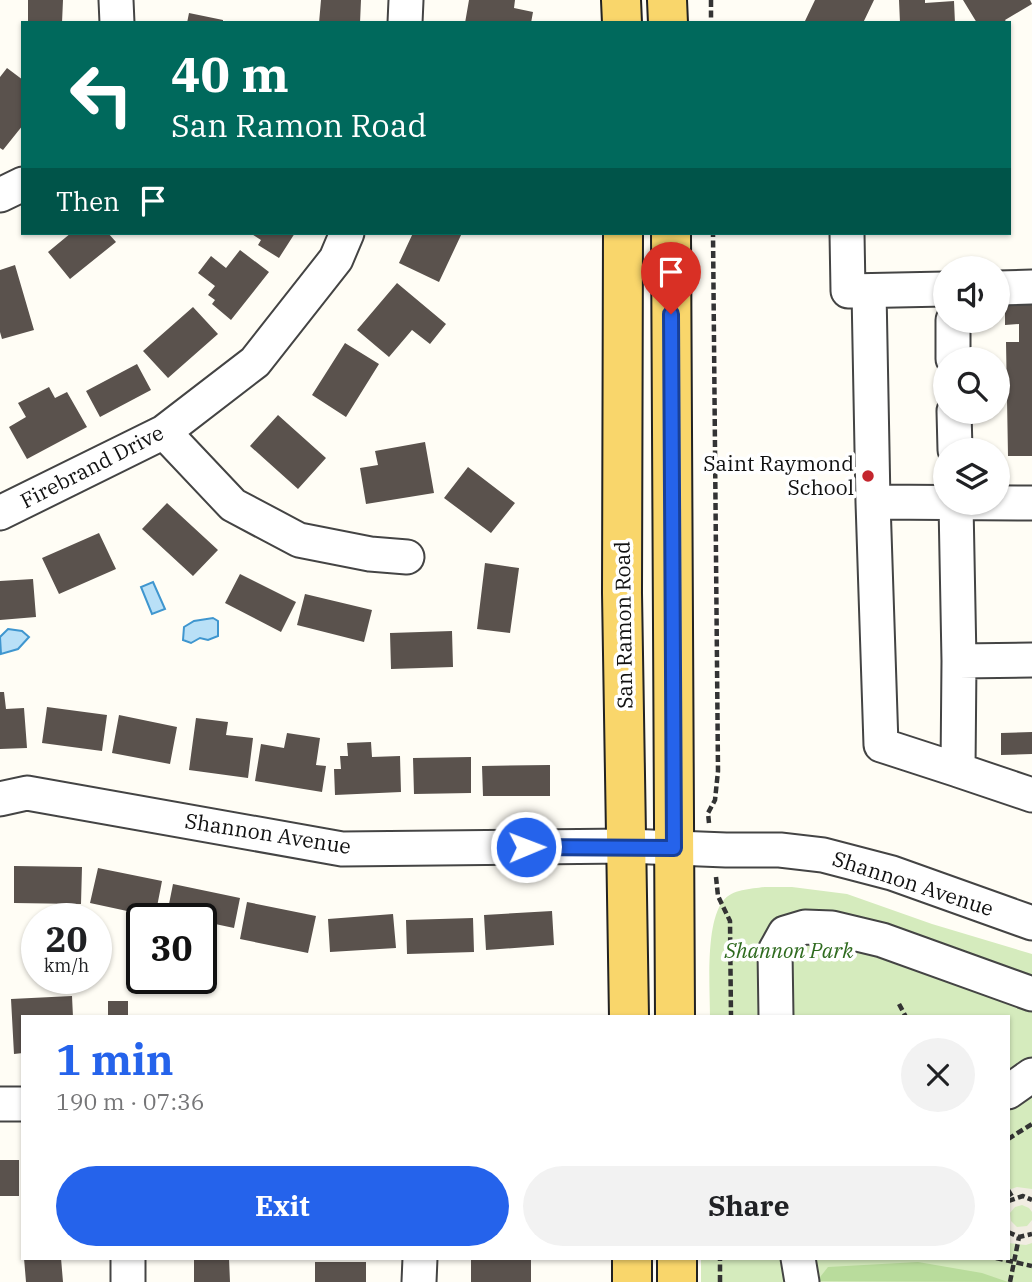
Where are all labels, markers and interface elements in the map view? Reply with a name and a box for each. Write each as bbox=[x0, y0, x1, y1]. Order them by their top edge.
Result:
text: 40 m bbox=[171, 42, 289, 105]
icon: left bbox=[56, 49, 147, 140]
text: San Ramon Road bbox=[171, 104, 427, 146]
icon: arrive bbox=[134, 182, 172, 220]
text: Then bbox=[56, 184, 120, 218]
pin bbox=[641, 242, 701, 314]
icon: arrive bbox=[652, 253, 690, 291]
map controls bbox=[933, 256, 1010, 515]
button: sound bbox=[933, 256, 1010, 333]
button: search bbox=[933, 347, 1010, 424]
street label: Firebrand Drive bbox=[15, 418, 168, 514]
button: layers bbox=[933, 438, 1010, 515]
place label: Saint Raymond School bbox=[703, 449, 854, 501]
marker: Saint Raymond School bbox=[860, 468, 876, 484]
street label: San Ramon Road bbox=[608, 541, 638, 709]
street label: Shannon Avenue bbox=[183, 806, 353, 860]
position arrow bbox=[489, 810, 563, 884]
street label: Shannon Avenue bbox=[829, 844, 997, 922]
speed limit sign: 30 bbox=[126, 903, 217, 994]
text: 20 bbox=[45, 916, 88, 962]
park label: Shannon Park bbox=[724, 936, 854, 964]
text: km/h bbox=[44, 954, 89, 977]
text: 1 min bbox=[56, 1032, 174, 1087]
button: close bbox=[901, 1038, 975, 1112]
text: 190 m · 07:36 bbox=[56, 1086, 205, 1116]
button: Exit bbox=[56, 1166, 509, 1246]
button: Share bbox=[523, 1166, 975, 1246]

